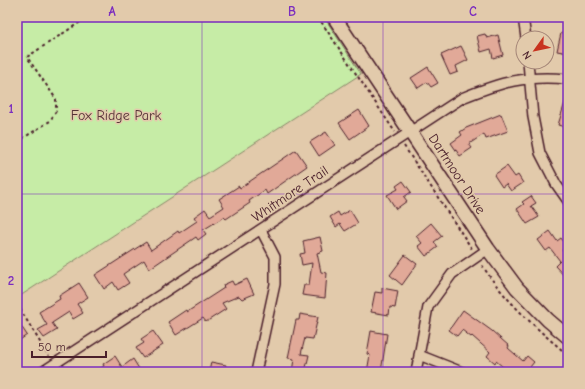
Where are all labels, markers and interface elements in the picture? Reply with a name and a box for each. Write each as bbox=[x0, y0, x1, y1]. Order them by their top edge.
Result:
text: A bbox=[108, 4, 116, 19]
text: B bbox=[288, 4, 296, 19]
text: C bbox=[469, 4, 477, 19]
north arrow bbox=[515, 30, 555, 70]
text: N bbox=[520, 49, 534, 62]
text: 1 bbox=[8, 101, 14, 116]
park label: Fox Ridge Park bbox=[71, 107, 161, 124]
street label: Dartmoor Drive bbox=[425, 131, 489, 217]
street label: Whitmore Trail bbox=[248, 162, 332, 226]
text: 2 bbox=[8, 273, 14, 288]
scale bar bbox=[32, 333, 106, 359]
text: 50 m bbox=[38, 340, 66, 354]

